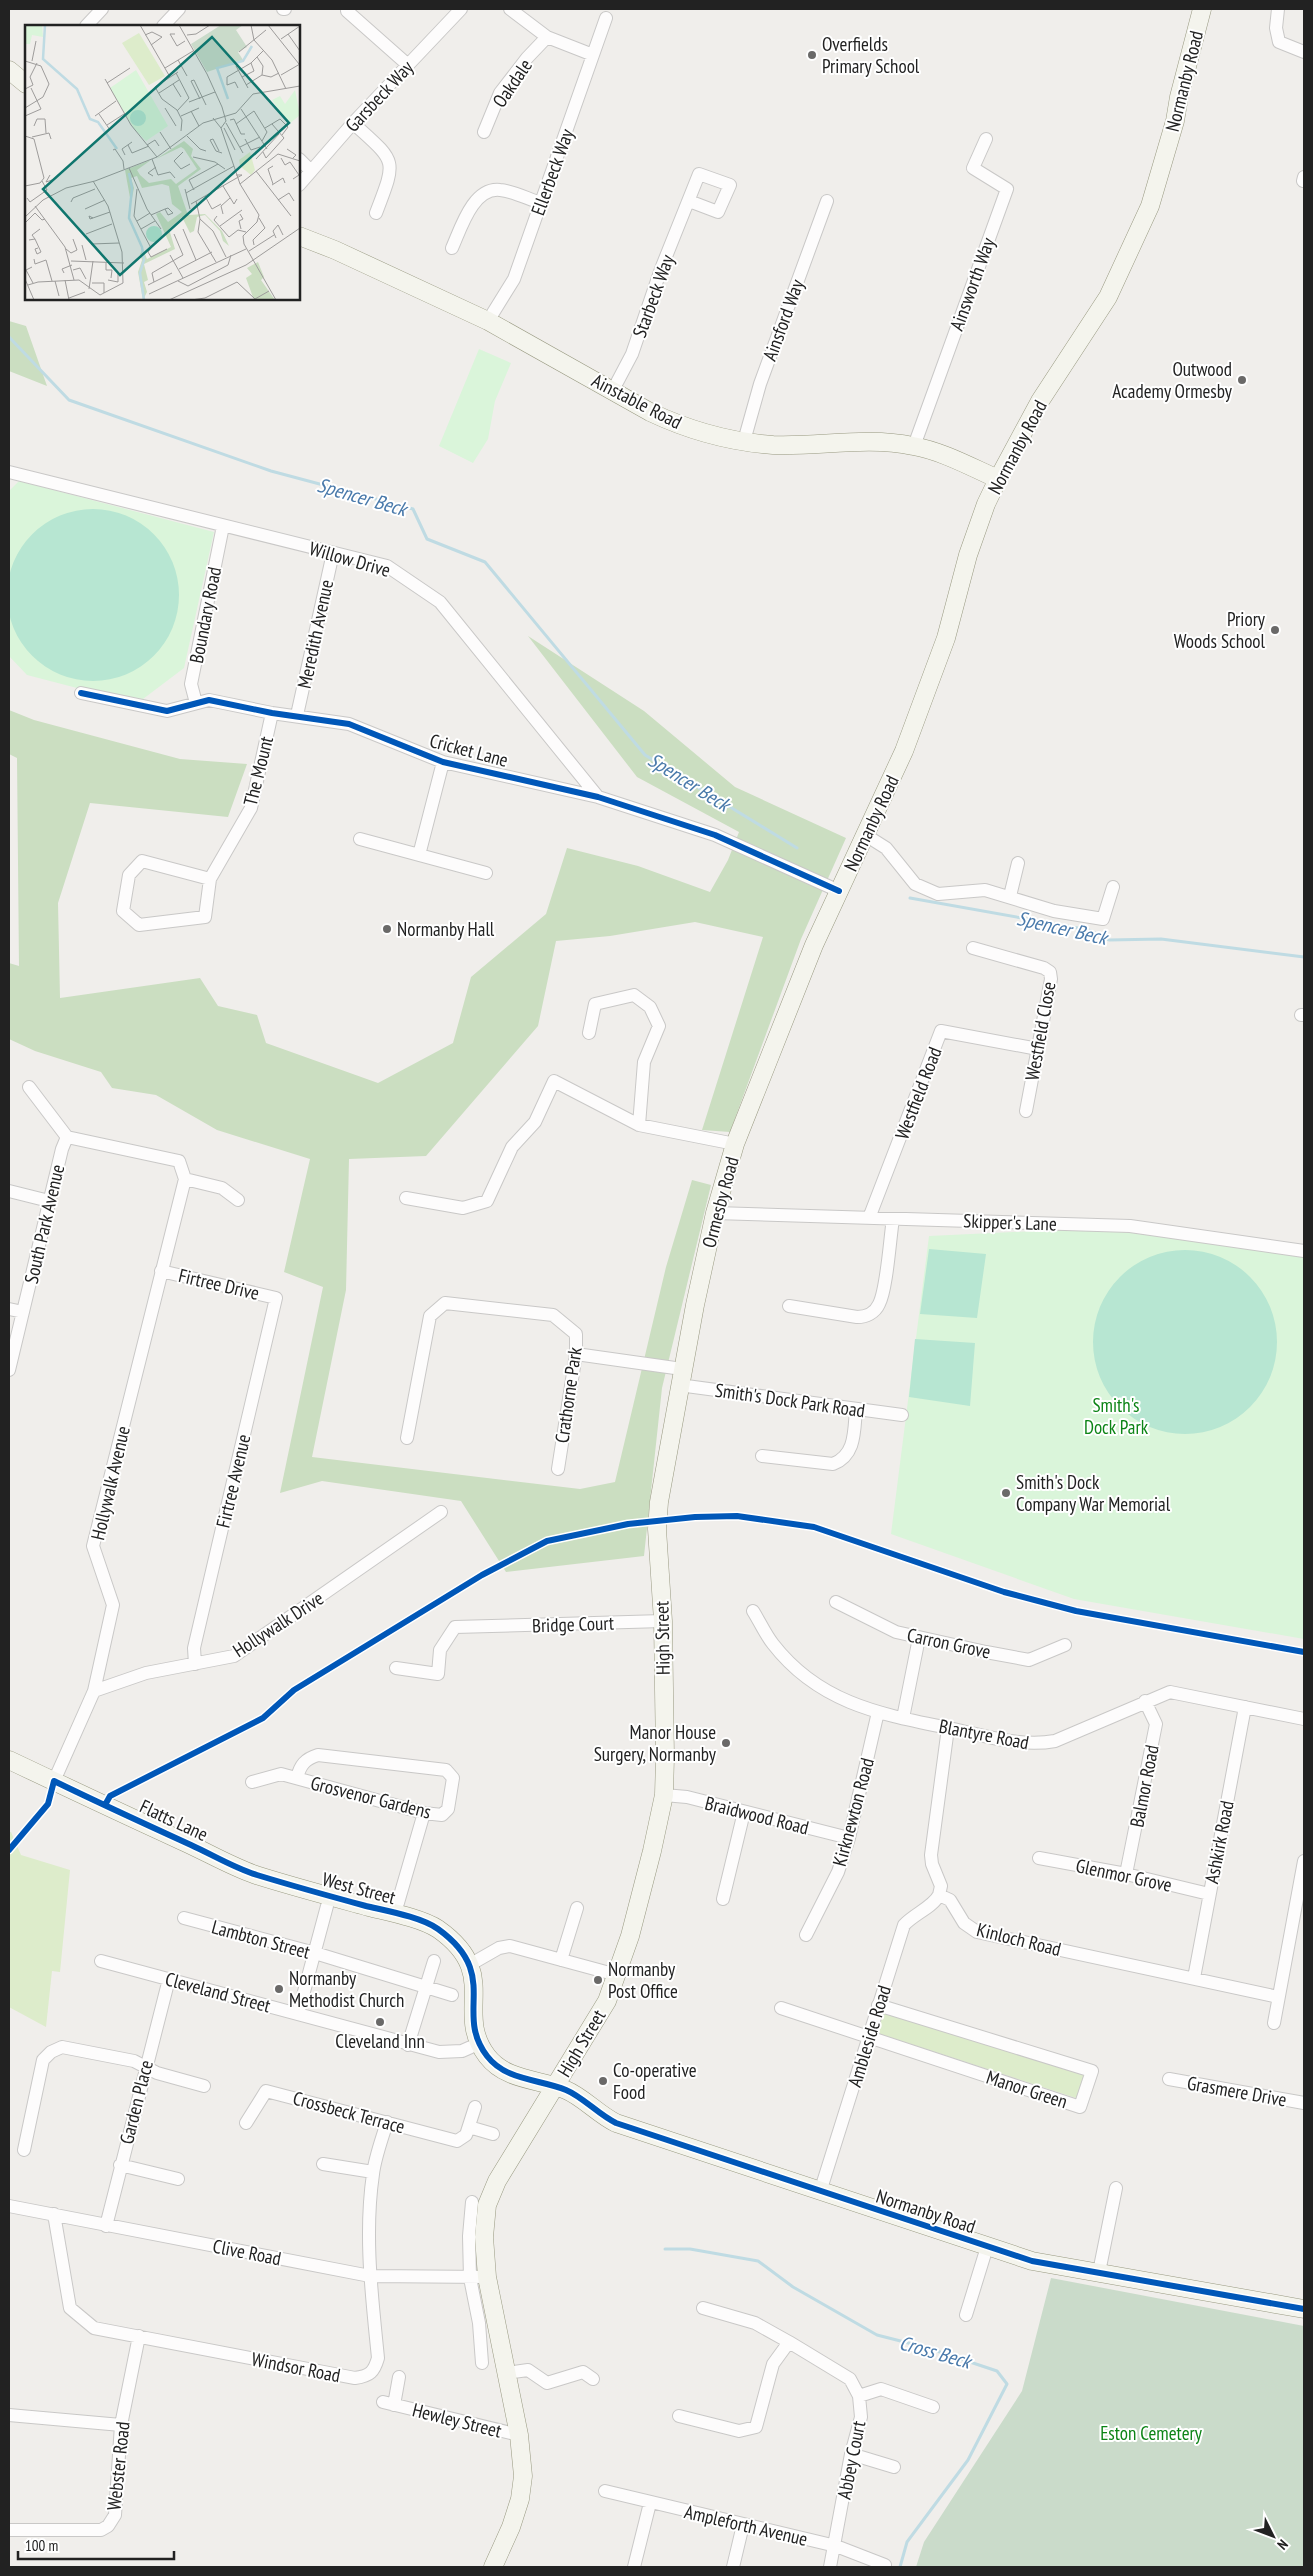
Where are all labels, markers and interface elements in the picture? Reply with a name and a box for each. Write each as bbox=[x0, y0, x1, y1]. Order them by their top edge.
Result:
inset map bbox=[25, 25, 300, 300]
street label: Normanby Road bbox=[1160, 28, 1208, 134]
place label: Overfields Primary School bbox=[822, 32, 920, 78]
marker: Overfields Primary School bbox=[806, 49, 818, 61]
street label: Oakdale bbox=[487, 54, 537, 112]
street label: Garsbeck Way bbox=[340, 55, 419, 137]
street label: Ellerbeck Way bbox=[525, 125, 579, 219]
street label: Ainsworth Way bbox=[944, 234, 1000, 334]
street label: Starbeck Way bbox=[627, 251, 679, 341]
street label: Ainsford Way bbox=[757, 275, 809, 364]
place label: Outwood Academy Ormesby bbox=[1112, 357, 1233, 403]
street label: Ainstable Road bbox=[588, 368, 686, 434]
marker: Outwood Academy Ormesby bbox=[1236, 374, 1248, 386]
street label: Normanby Road bbox=[982, 396, 1052, 498]
water label: Spencer Beck bbox=[314, 472, 412, 523]
street label: Willow Drive bbox=[307, 536, 393, 582]
street label: Boundary Road bbox=[184, 565, 226, 665]
street label: Meredith Avenue bbox=[292, 577, 338, 691]
place label: Priory Woods School bbox=[1174, 607, 1266, 653]
marker: Priory Woods School bbox=[1269, 624, 1281, 636]
street label: Cricket Lane bbox=[427, 728, 511, 772]
street label: The Mount bbox=[238, 733, 278, 808]
water label: Spencer Beck bbox=[643, 747, 737, 818]
street label: Normanby Road bbox=[838, 771, 904, 875]
water label: Spencer Beck bbox=[1015, 905, 1112, 951]
place label: Normanby Hall bbox=[397, 917, 495, 941]
marker: Normanby Hall bbox=[381, 923, 393, 935]
street label: Westfield Close bbox=[1019, 980, 1061, 1082]
street label: Westfield Road bbox=[889, 1044, 947, 1142]
street label: Ormesby Road bbox=[696, 1154, 744, 1250]
street label: South Park Avenue bbox=[19, 1162, 69, 1286]
street label: Skipper's Lane bbox=[963, 1208, 1057, 1236]
street label: Firtree Drive bbox=[176, 1263, 262, 1305]
street label: Crathorne Park bbox=[549, 1345, 587, 1445]
street label: Smith's Dock Park Road bbox=[713, 1378, 867, 1422]
park label: Smith's Dock Park bbox=[1084, 1393, 1149, 1439]
street label: Hollywalk Avenue bbox=[85, 1424, 135, 1542]
street label: Firtree Avenue bbox=[211, 1432, 255, 1530]
place label: Smith's Dock Company War Memorial bbox=[1016, 1470, 1171, 1516]
marker: Smith's Dock Company War Memorial bbox=[1000, 1487, 1012, 1499]
street label: Hollywalk Drive bbox=[228, 1586, 328, 1662]
street label: High Street bbox=[649, 1600, 675, 1675]
street label: Bridge Court bbox=[532, 1611, 615, 1637]
street label: Carron Grove bbox=[905, 1622, 993, 1664]
street label: Blantyre Road bbox=[937, 1714, 1031, 1754]
place label: Manor House Surgery, Normanby bbox=[594, 1720, 717, 1766]
marker: Manor House Surgery, Normanby bbox=[720, 1737, 732, 1749]
street label: Balmor Road bbox=[1124, 1743, 1164, 1829]
street label: Kirknewton Road bbox=[827, 1755, 879, 1869]
street label: Grosvenor Gardens bbox=[308, 1770, 434, 1824]
street label: Braidwood Road bbox=[703, 1791, 811, 1839]
street label: Flatts Lane bbox=[136, 1794, 212, 1846]
street label: Ashkirk Road bbox=[1199, 1799, 1239, 1885]
street label: Glenmor Grove bbox=[1074, 1853, 1174, 1897]
street label: West Street bbox=[320, 1867, 399, 1909]
street label: Lambton Street bbox=[209, 1914, 314, 1964]
street label: Kinloch Road bbox=[974, 1917, 1064, 1961]
place label: Normanby Post Office bbox=[608, 1957, 678, 2003]
street label: Cleveland Street bbox=[163, 1966, 274, 2018]
place label: Normanby Methodist Church bbox=[289, 1966, 404, 2012]
marker: Normanby Post Office bbox=[592, 1974, 604, 1986]
street label: Ambleside Road bbox=[842, 1982, 896, 2090]
marker: Normanby Methodist Church bbox=[273, 1983, 285, 1995]
street label: High Street bbox=[552, 2004, 611, 2081]
marker: Cleveland Inn bbox=[374, 2016, 386, 2028]
place label: Cleveland Inn bbox=[335, 2029, 425, 2053]
street label: Garden Place bbox=[114, 2057, 158, 2146]
place label: Co-operative Food bbox=[613, 2058, 697, 2104]
street label: Manor Green bbox=[983, 2065, 1071, 2113]
street label: Grasmere Drive bbox=[1185, 2070, 1289, 2112]
marker: Co-operative Food bbox=[597, 2075, 609, 2087]
street label: Crossbeck Terrace bbox=[291, 2086, 408, 2138]
street label: Normanby Road bbox=[873, 2184, 979, 2238]
street label: Clive Road bbox=[211, 2234, 283, 2270]
water label: Cross Beck bbox=[896, 2329, 976, 2375]
street label: Windsor Road bbox=[250, 2347, 342, 2387]
street label: Hewley Street bbox=[410, 2397, 505, 2443]
street label: Abbey Court bbox=[832, 2418, 870, 2501]
street label: Webster Road bbox=[101, 2420, 135, 2512]
park label: Eston Cemetery bbox=[1100, 2421, 1203, 2445]
street label: Ampleforth Avenue bbox=[682, 2499, 810, 2551]
north arrow bbox=[1248, 2511, 1298, 2561]
scale bar bbox=[18, 2528, 174, 2560]
text: 100 m bbox=[25, 2536, 58, 2555]
text: N bbox=[1273, 2536, 1292, 2554]

